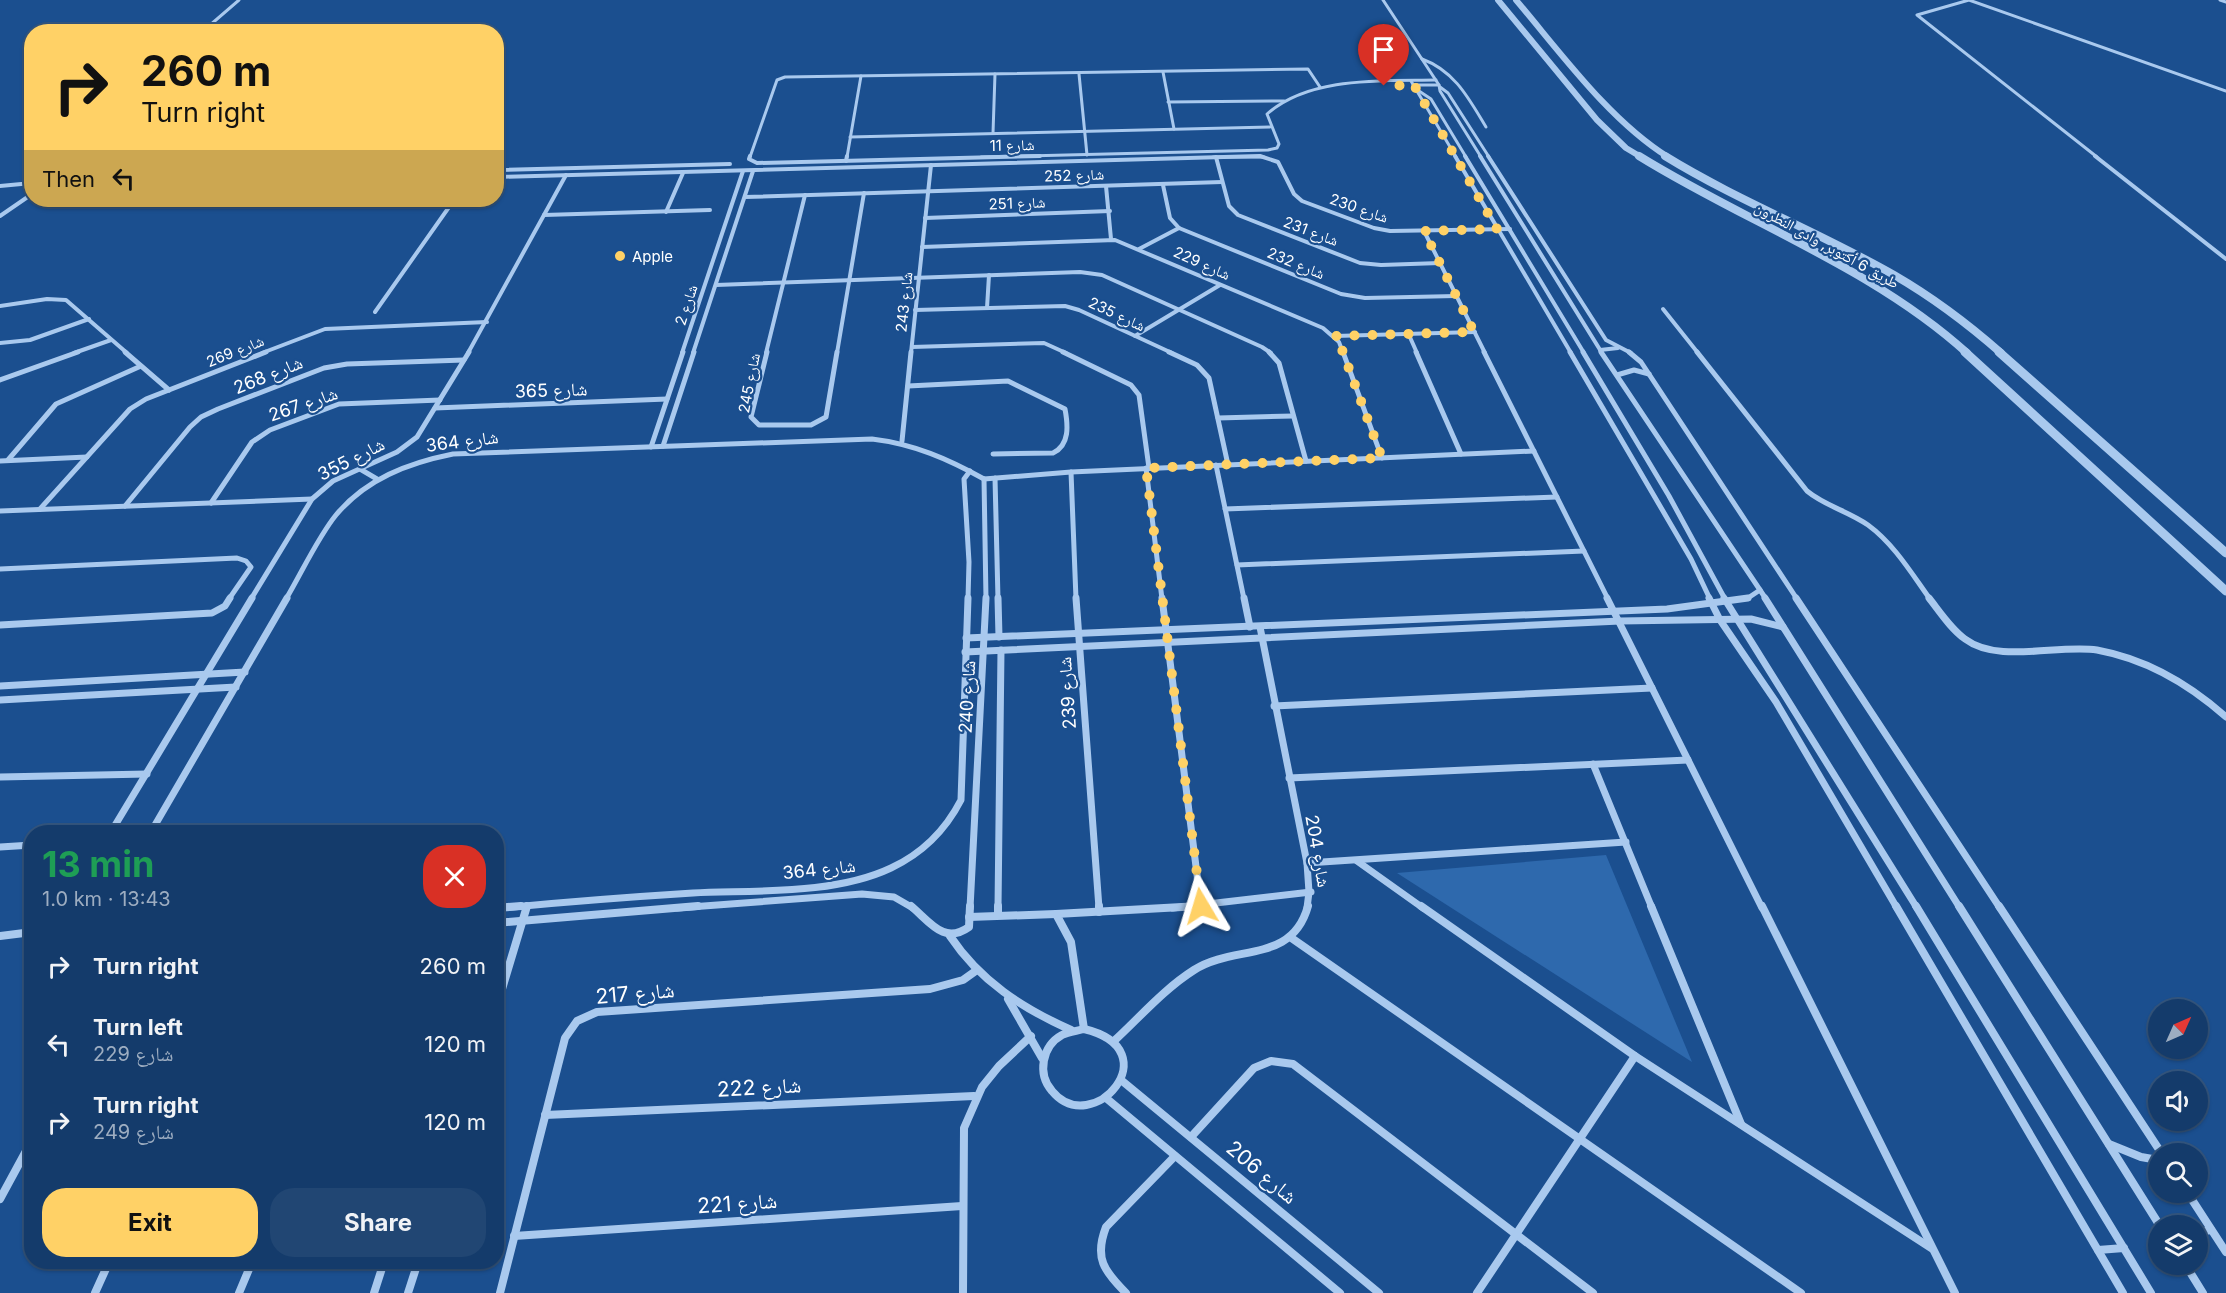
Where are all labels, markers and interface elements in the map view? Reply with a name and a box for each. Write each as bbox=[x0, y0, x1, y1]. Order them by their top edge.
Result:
pin bbox=[1358, 24, 1409, 86]
icon: arrive bbox=[1367, 33, 1400, 66]
text: 260 m bbox=[141, 45, 271, 96]
icon: right bbox=[42, 48, 120, 126]
text: Turn right bbox=[141, 96, 265, 129]
street label: شارع 11 bbox=[989, 135, 1035, 156]
icon: left bbox=[107, 162, 140, 195]
street label: شارع 252 bbox=[1044, 164, 1105, 187]
text: Then bbox=[42, 166, 95, 192]
street label: شارع 230 bbox=[1327, 189, 1391, 228]
street label: شارع 251 bbox=[988, 193, 1046, 214]
street label: طريق 6 أكتوبر, وادى النطرون bbox=[1751, 197, 1903, 294]
street label: شارع 231 bbox=[1281, 212, 1341, 251]
street label: شارع 229 bbox=[1170, 242, 1234, 285]
street label: شارع 232 bbox=[1264, 243, 1328, 284]
place label: Apple bbox=[632, 247, 673, 266]
marker: Apple bbox=[613, 249, 627, 263]
street label: شارع 243 bbox=[891, 271, 918, 333]
street label: شارع 2 bbox=[670, 282, 702, 328]
street label: شارع 235 bbox=[1085, 293, 1148, 336]
street label: شارع 269 bbox=[203, 331, 267, 372]
street label: شارع 245 bbox=[734, 351, 765, 415]
street label: شارع 268 bbox=[230, 352, 306, 399]
street label: شارع 365 bbox=[514, 378, 588, 403]
street label: شارع 267 bbox=[266, 382, 341, 427]
street label: شارع 364 bbox=[424, 426, 500, 457]
street label: شارع 355 bbox=[314, 433, 388, 486]
street label: شارع 239 bbox=[1054, 656, 1081, 730]
street label: شارع 240 bbox=[955, 660, 980, 734]
street label: شارع 204 bbox=[1300, 813, 1335, 889]
text: 13 min bbox=[42, 842, 154, 886]
button: close bbox=[423, 845, 486, 908]
street label: شارع 364 bbox=[782, 855, 857, 884]
position arrow bbox=[1169, 874, 1233, 938]
text: 1.0 km · 13:43 bbox=[42, 887, 171, 911]
icon: right bbox=[42, 950, 75, 983]
text: Turn right bbox=[93, 953, 199, 979]
text: 260 m bbox=[420, 953, 486, 979]
street label: شارع 217 bbox=[595, 977, 676, 1010]
north arrow bbox=[2148, 999, 2208, 1059]
map controls bbox=[2148, 999, 2208, 1275]
text: Turn left bbox=[93, 1014, 183, 1040]
icon: left bbox=[42, 1028, 75, 1061]
text: 120 m bbox=[424, 1031, 486, 1057]
text: شارع 229 bbox=[93, 1042, 173, 1066]
button: sound bbox=[2148, 1071, 2208, 1131]
street label: شارع 222 bbox=[716, 1072, 802, 1103]
text: Turn right bbox=[93, 1092, 199, 1118]
icon: right bbox=[42, 1106, 75, 1139]
text: 120 m bbox=[424, 1109, 486, 1135]
text: شارع 249 bbox=[93, 1120, 174, 1144]
street label: شارع 206 bbox=[1221, 1135, 1303, 1210]
button: search bbox=[2148, 1143, 2208, 1203]
button: Exit bbox=[42, 1188, 258, 1257]
button: Share bbox=[270, 1188, 486, 1257]
street label: شارع 221 bbox=[696, 1188, 778, 1219]
button: layers bbox=[2148, 1215, 2208, 1275]

